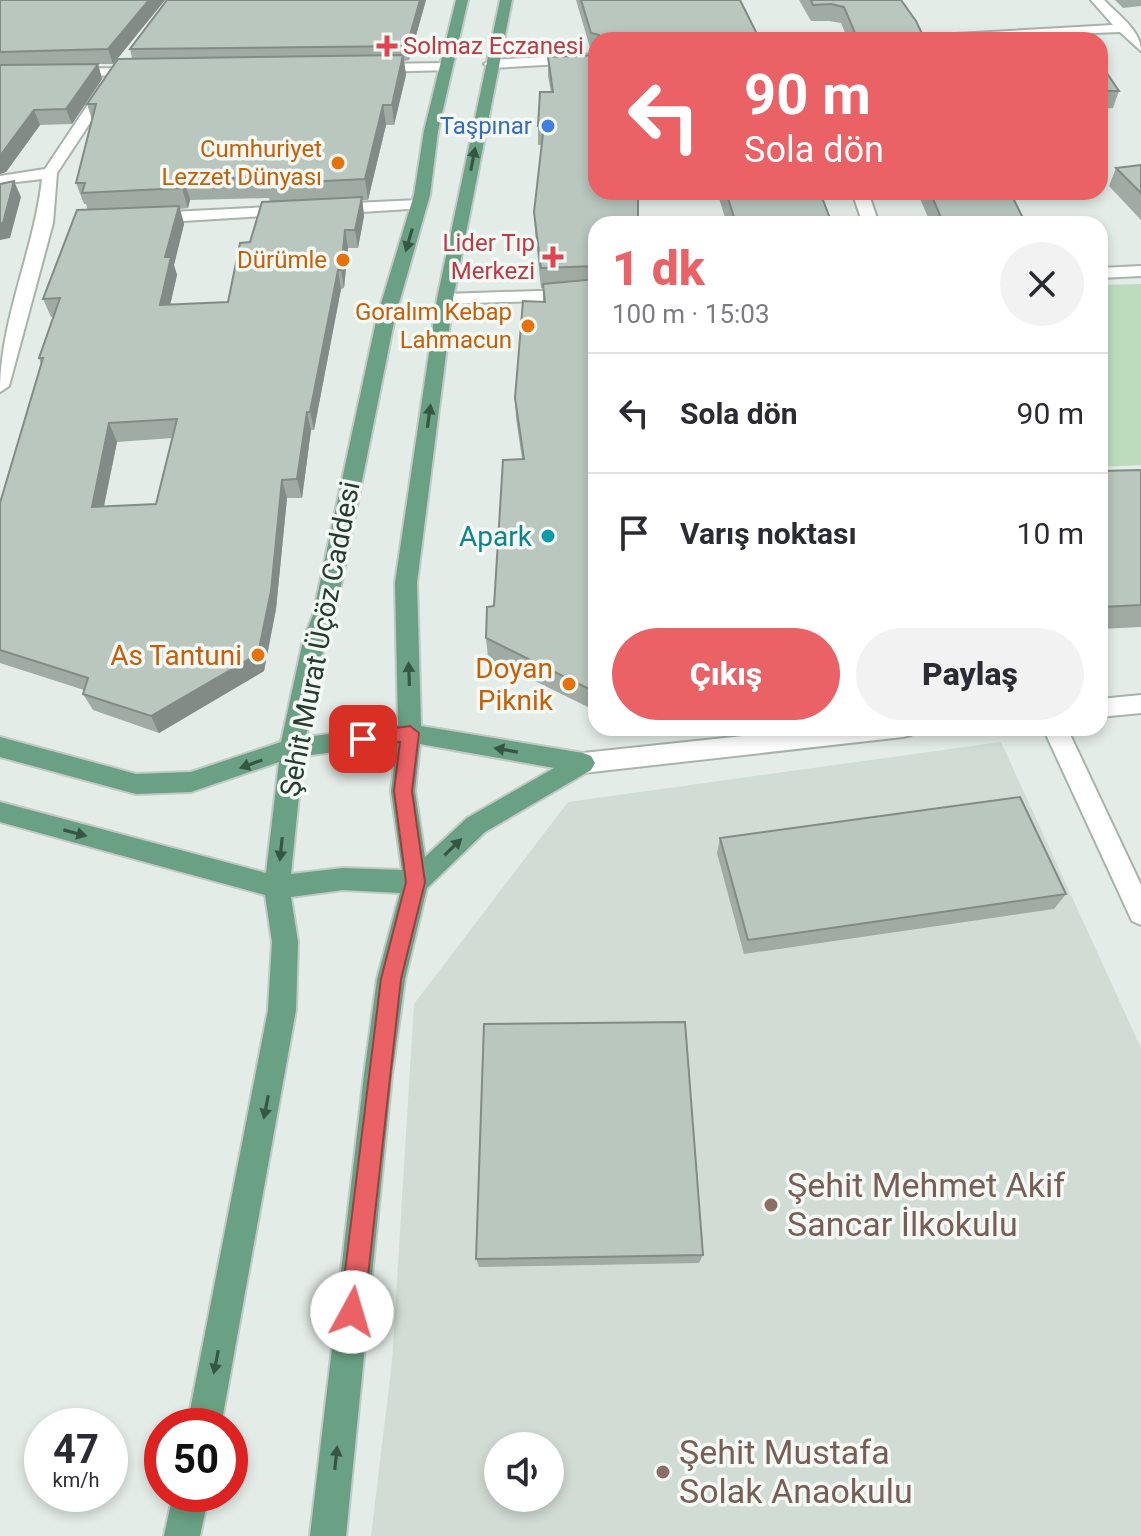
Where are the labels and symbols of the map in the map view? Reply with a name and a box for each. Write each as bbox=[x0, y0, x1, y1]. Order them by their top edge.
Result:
place label: Solmaz Eczanesi bbox=[403, 32, 584, 60]
marker: Solmaz Eczanesi bbox=[378, 37, 396, 55]
place label: Taşpınar bbox=[440, 112, 532, 140]
marker: Taşpınar bbox=[539, 117, 557, 135]
place label: Cumhuriyet Lezzet Dünyası bbox=[161, 135, 322, 191]
one-way arrow bbox=[467, 147, 479, 172]
marker: Cumhuriyet Lezzet Dünyası bbox=[329, 154, 347, 172]
one-way arrow bbox=[402, 228, 415, 252]
place label: Lider Tıp Merkezi bbox=[443, 229, 535, 285]
place label: Dürümle bbox=[237, 246, 327, 274]
marker: Lider Tıp Merkezi bbox=[542, 246, 564, 268]
marker: Dürümle bbox=[334, 251, 352, 269]
place label: Goralım Kebap Lahmacun bbox=[355, 298, 512, 354]
marker: Goralım Kebap Lahmacun bbox=[519, 317, 537, 335]
one-way arrow bbox=[423, 403, 436, 428]
street label: Şehit Murat Üçöz Caddesi bbox=[273, 479, 367, 799]
place label: Apark bbox=[459, 520, 533, 553]
marker: Apark bbox=[539, 527, 557, 545]
place label: As Tantuni bbox=[110, 639, 242, 672]
marker: As Tantuni bbox=[249, 646, 267, 664]
place label: Doyan Piknik bbox=[475, 652, 554, 717]
one-way arrow bbox=[402, 661, 415, 686]
marker: Doyan Piknik bbox=[560, 675, 578, 693]
pin bbox=[329, 705, 397, 773]
one-way arrow bbox=[493, 743, 518, 756]
one-way arrow bbox=[239, 758, 263, 771]
one-way arrow bbox=[63, 827, 88, 839]
one-way arrow bbox=[274, 837, 287, 862]
one-way arrow bbox=[444, 838, 463, 856]
one-way arrow bbox=[259, 1095, 272, 1120]
place label: Şehit Mehmet Akif Sancar İlkokulu bbox=[787, 1165, 1065, 1244]
marker: Şehit Mehmet Akif Sancar İlkokulu bbox=[762, 1196, 780, 1214]
position arrow bbox=[310, 1270, 394, 1354]
one-way arrow bbox=[210, 1350, 222, 1375]
speed limit sign: 50 bbox=[144, 1408, 248, 1512]
place label: Şehit Mustafa Solak Anaokulu bbox=[679, 1432, 913, 1511]
one-way arrow bbox=[330, 1445, 343, 1470]
marker: Şehit Mustafa Solak Anaokulu bbox=[654, 1463, 672, 1481]

